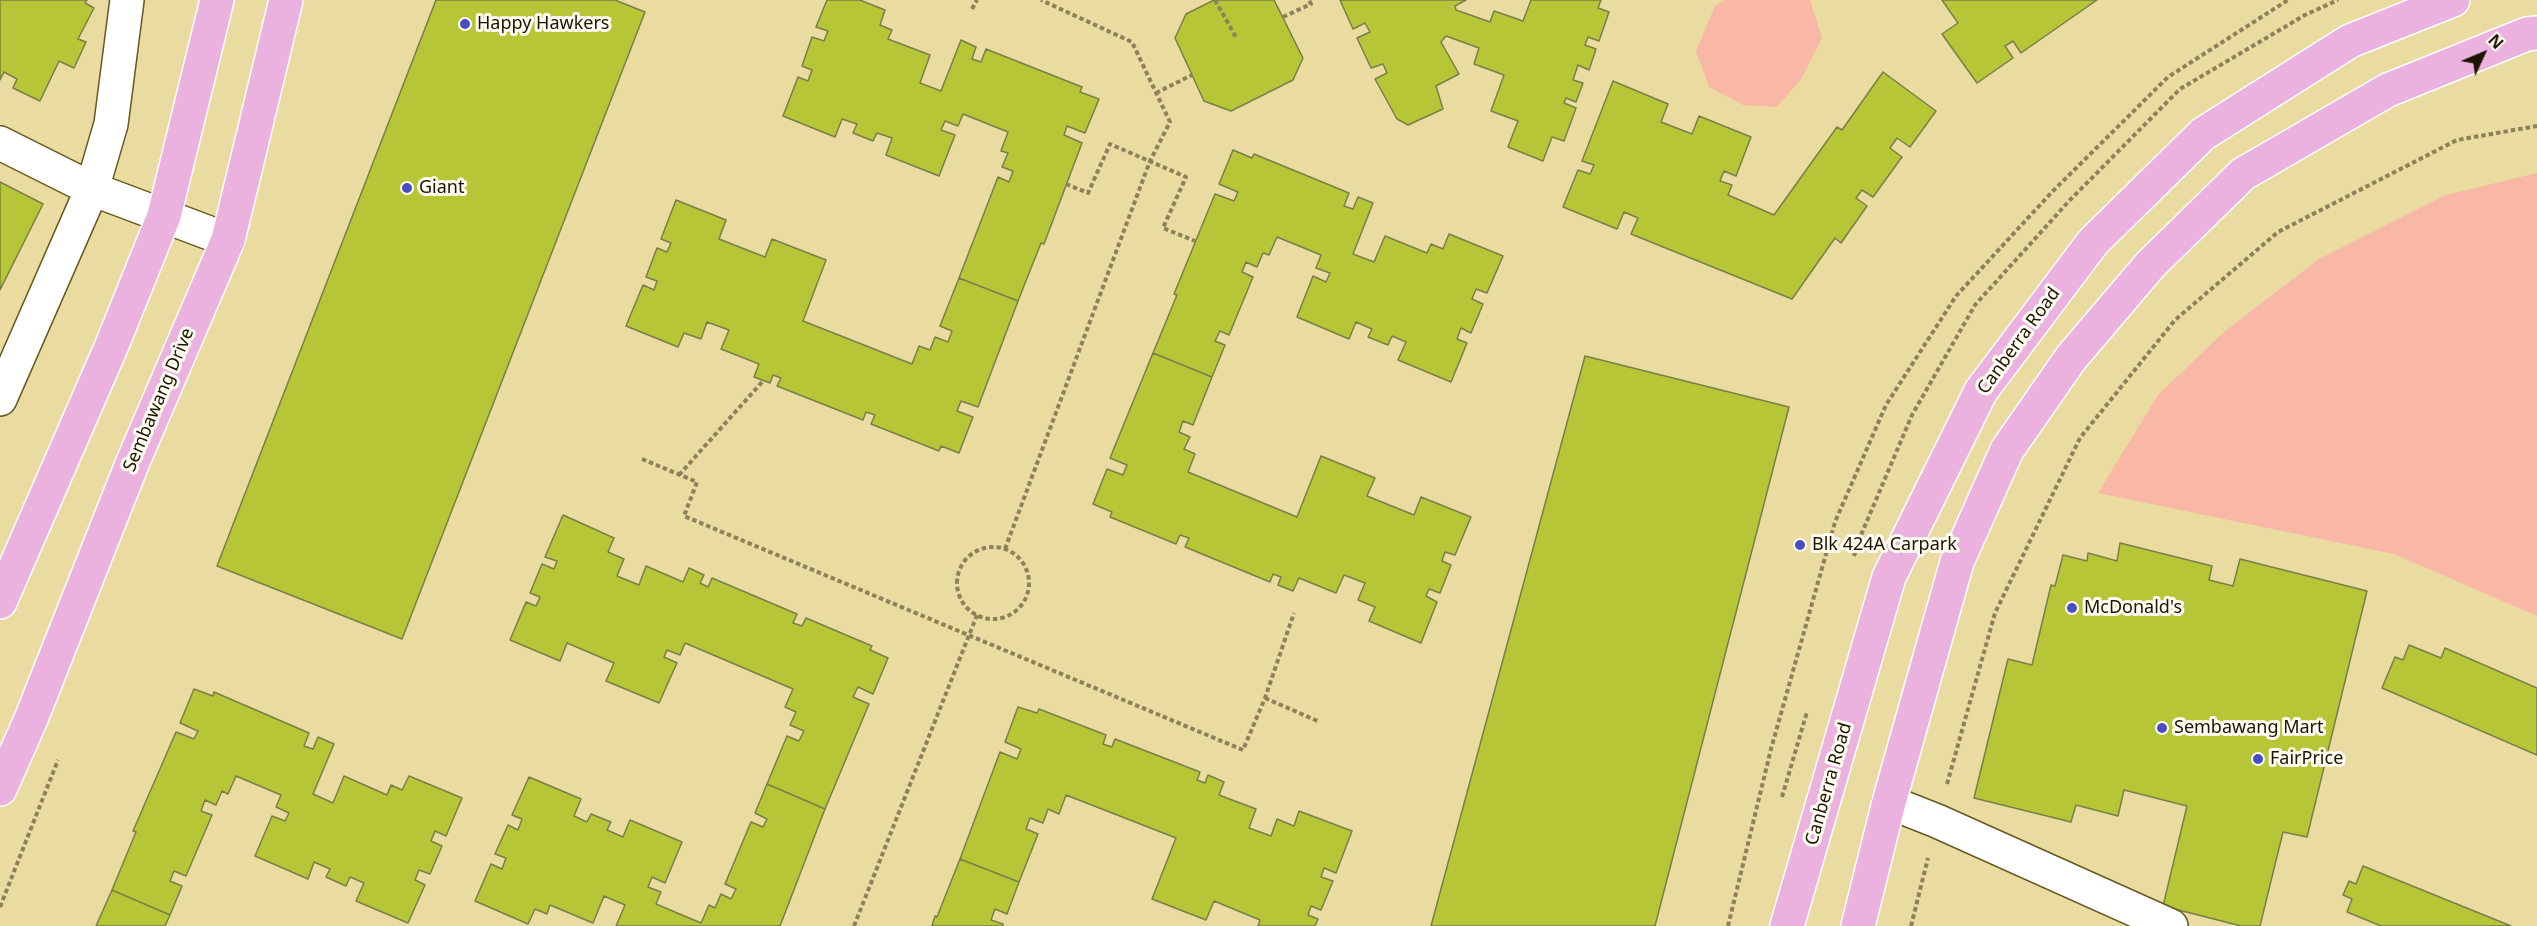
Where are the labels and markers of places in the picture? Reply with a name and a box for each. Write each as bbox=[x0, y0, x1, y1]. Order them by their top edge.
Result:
place label: Happy Hawkers bbox=[477, 13, 609, 35]
marker: Happy Hawkers bbox=[458, 17, 472, 31]
place label: Giant bbox=[419, 177, 464, 199]
marker: Giant bbox=[400, 181, 414, 195]
place label: Blk 424A Carpark bbox=[1812, 534, 1957, 556]
marker: Blk 424A Carpark bbox=[1793, 538, 1807, 552]
place label: McDonald's bbox=[2084, 597, 2182, 619]
marker: McDonald's bbox=[2065, 601, 2079, 615]
place label: Sembawang Mart bbox=[2174, 717, 2324, 739]
marker: Sembawang Mart bbox=[2155, 721, 2169, 735]
place label: FairPrice bbox=[2270, 748, 2343, 770]
marker: FairPrice bbox=[2251, 752, 2265, 766]

